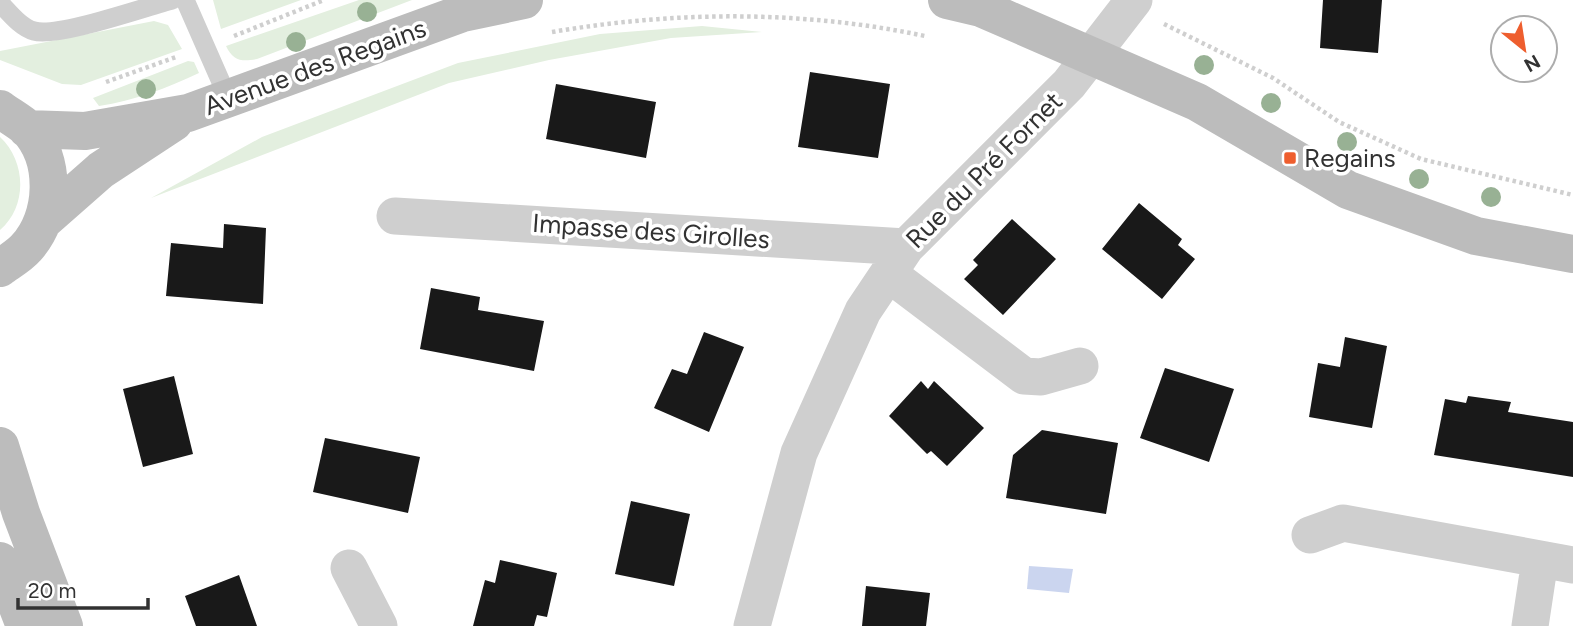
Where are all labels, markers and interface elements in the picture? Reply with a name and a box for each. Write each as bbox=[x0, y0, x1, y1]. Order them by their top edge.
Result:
street label: Avenue des Regains bbox=[200, 12, 430, 122]
north arrow bbox=[1489, 14, 1559, 84]
text: N bbox=[1520, 50, 1544, 77]
street label: Rue du Pré Fornet bbox=[899, 85, 1069, 255]
place label: Regains bbox=[1304, 142, 1396, 174]
marker: Regains bbox=[1282, 150, 1298, 166]
street label: Impasse des Girolles bbox=[531, 207, 771, 255]
scale bar bbox=[18, 566, 147, 610]
text: 20 m bbox=[28, 578, 76, 603]

